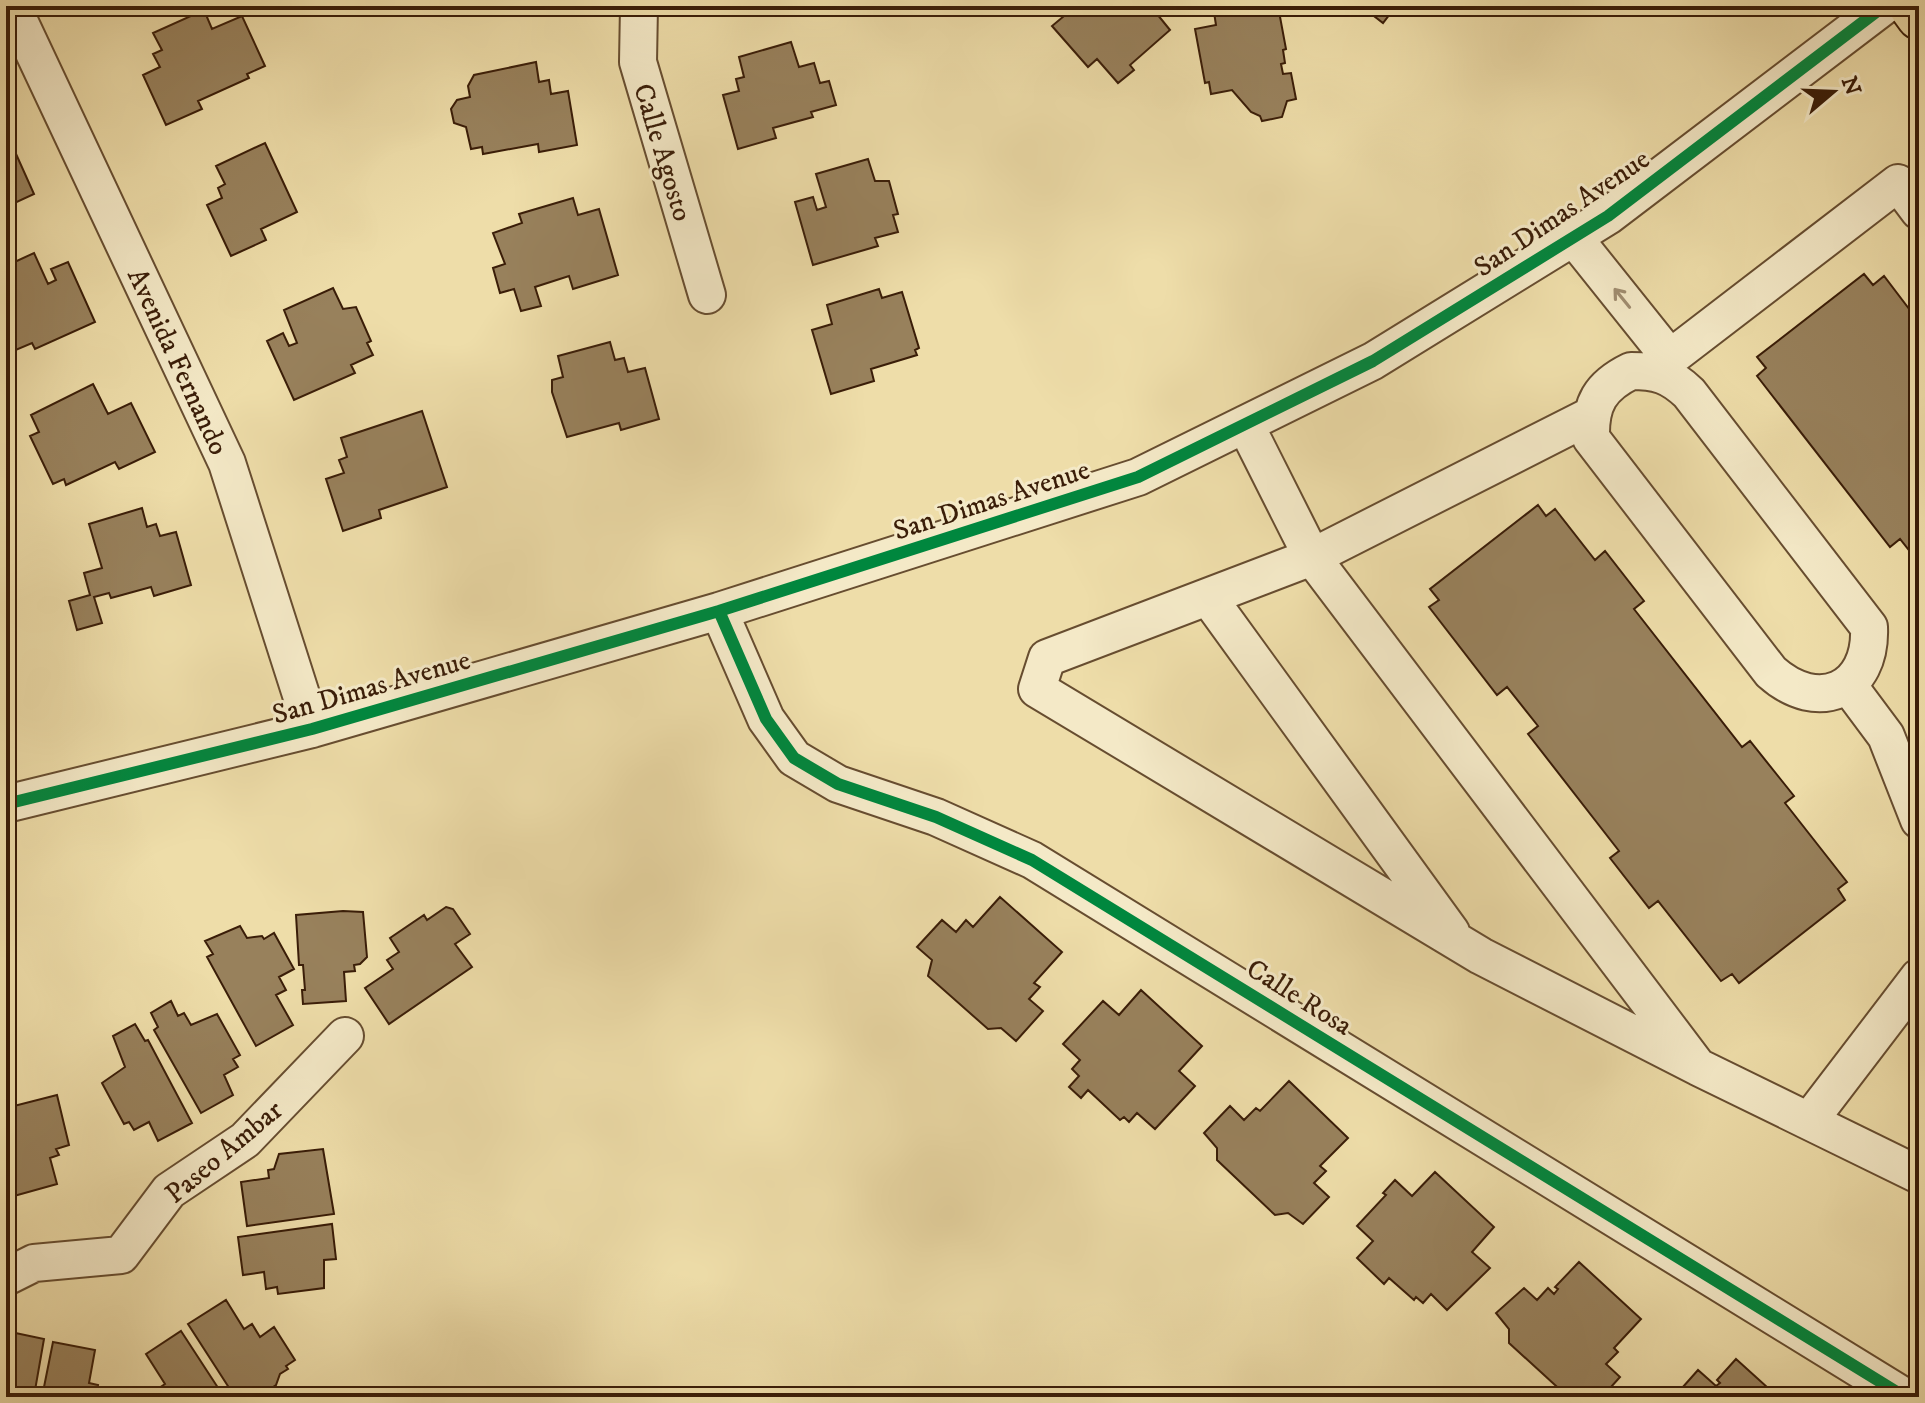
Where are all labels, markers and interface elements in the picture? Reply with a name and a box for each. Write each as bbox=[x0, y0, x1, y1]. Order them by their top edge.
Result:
north arrow bbox=[1793, 52, 1873, 132]
text: N bbox=[1835, 73, 1866, 99]
street label: Calle Agosto bbox=[625, 79, 700, 225]
street label: San Dimas Avenue bbox=[1467, 142, 1656, 285]
street label: Avenida Fernando bbox=[119, 263, 236, 461]
one-way arrow bbox=[1613, 288, 1630, 309]
street label: San Dimas Avenue bbox=[889, 452, 1094, 549]
street label: San Dimas Avenue bbox=[268, 642, 474, 732]
street label: Calle Rosa bbox=[1240, 951, 1359, 1043]
street label: Paseo Ambar bbox=[158, 1092, 290, 1211]

